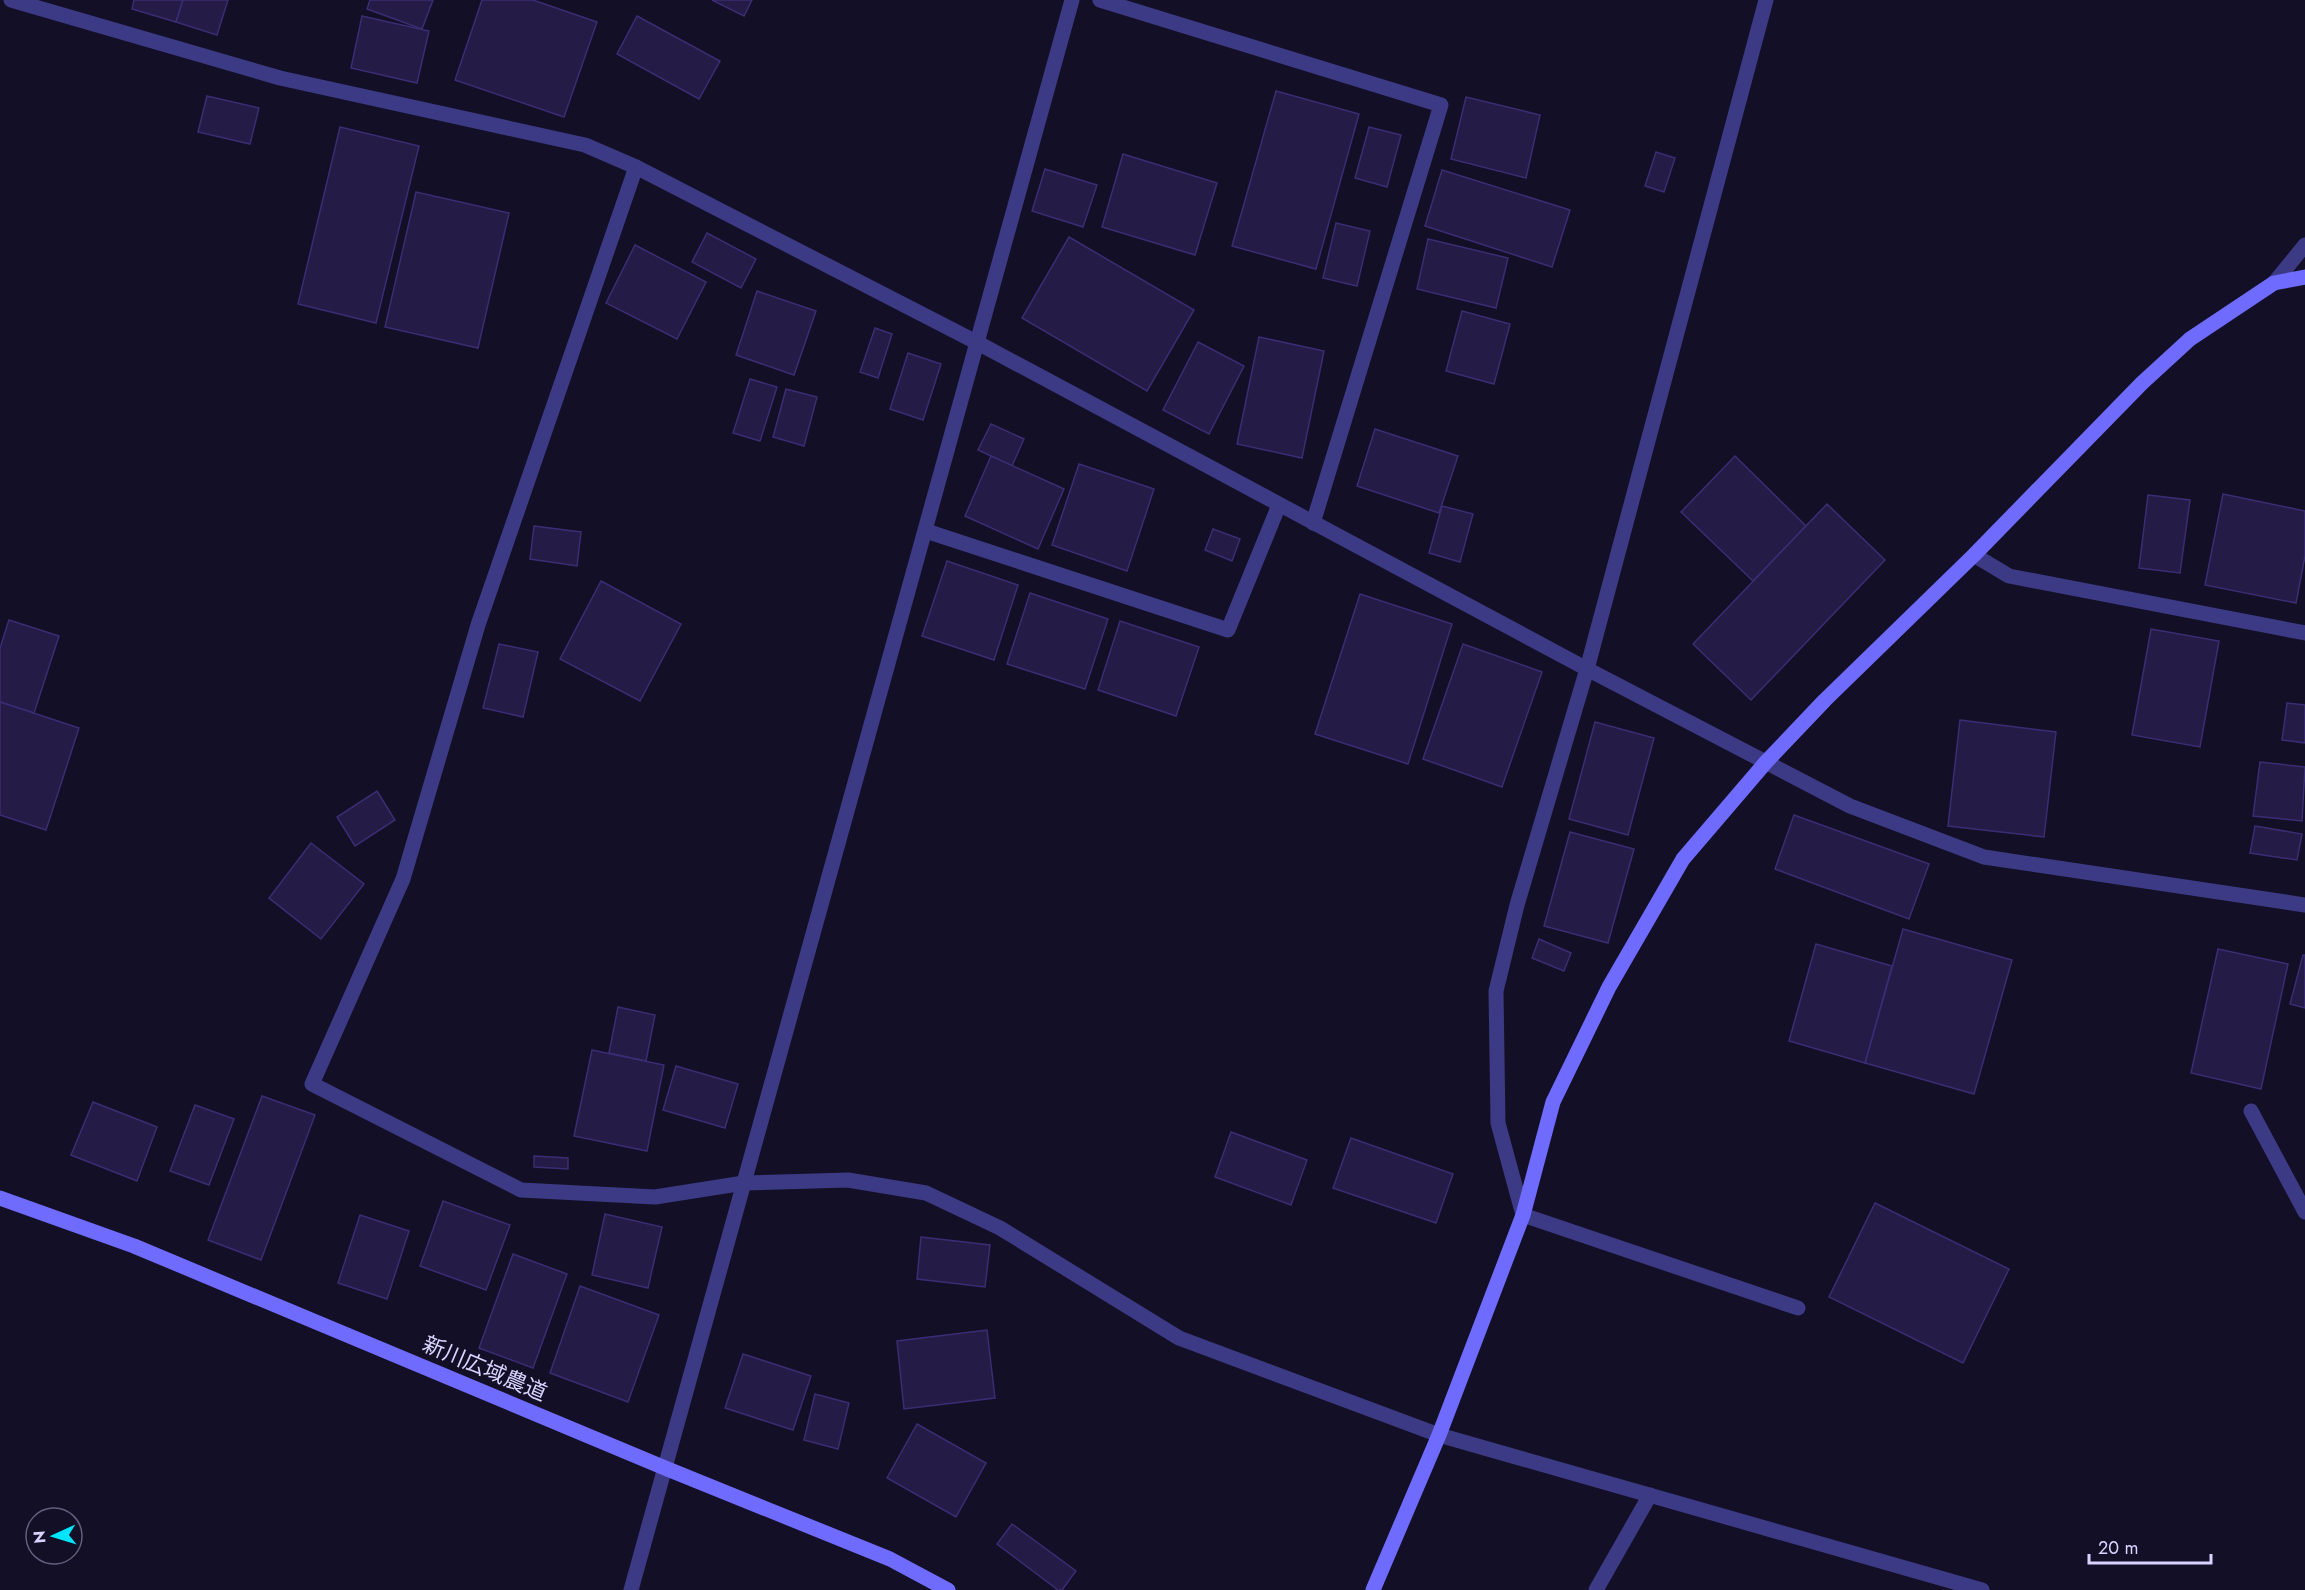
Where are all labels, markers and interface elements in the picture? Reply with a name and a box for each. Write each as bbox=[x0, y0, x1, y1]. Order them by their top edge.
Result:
street label: 新川広域農道 bbox=[418, 1327, 552, 1409]
north arrow bbox=[24, 1506, 84, 1566]
scale bar bbox=[2089, 1527, 2210, 1565]
text: N bbox=[28, 1530, 51, 1544]
text: 20 m bbox=[2098, 1535, 2138, 1561]

